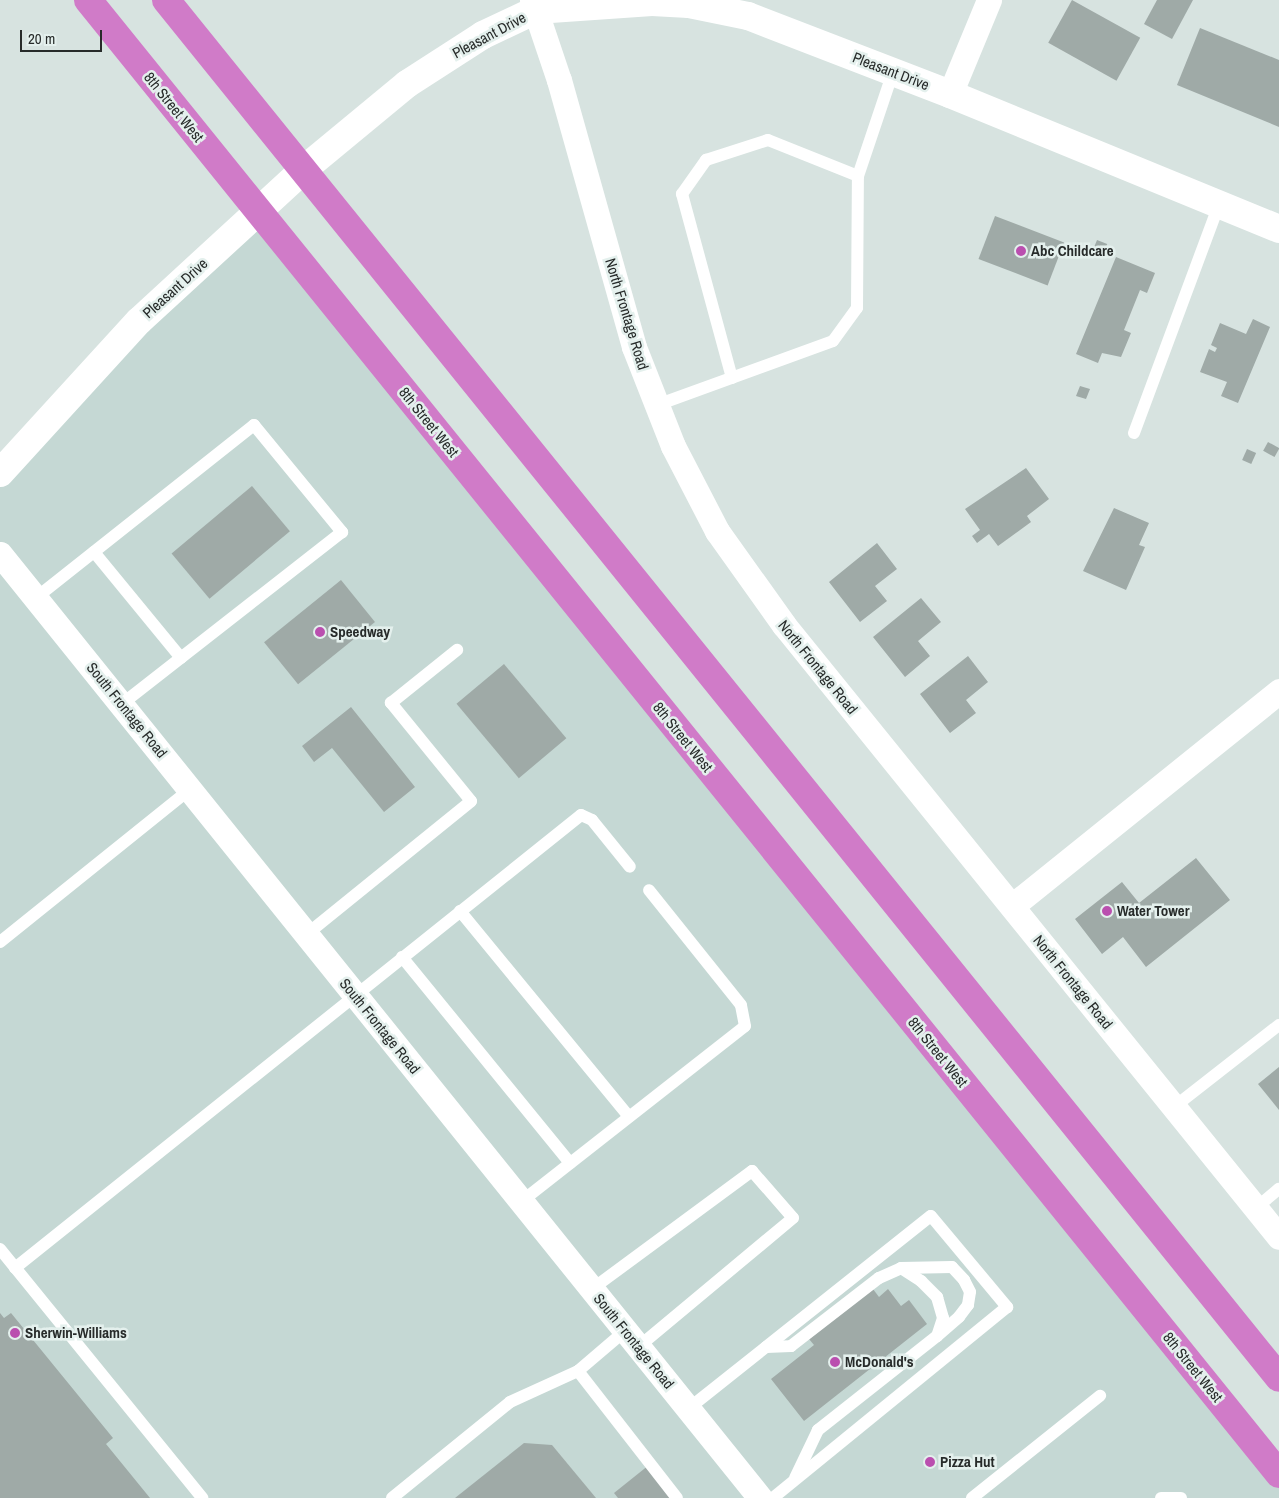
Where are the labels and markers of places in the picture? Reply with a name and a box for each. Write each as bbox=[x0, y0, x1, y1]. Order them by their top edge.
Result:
place label: Abc Childcare bbox=[1031, 242, 1114, 260]
marker: Abc Childcare bbox=[1015, 245, 1027, 257]
place label: Speedway bbox=[330, 623, 390, 641]
marker: Speedway bbox=[314, 626, 326, 638]
place label: Water Tower bbox=[1117, 902, 1189, 920]
marker: Water Tower bbox=[1101, 905, 1113, 917]
place label: Sherwin-Williams bbox=[25, 1324, 127, 1342]
marker: Sherwin-Williams bbox=[9, 1327, 21, 1339]
place label: McDonald's bbox=[845, 1353, 914, 1371]
marker: McDonald's bbox=[829, 1356, 841, 1368]
place label: Pizza Hut bbox=[940, 1453, 995, 1471]
marker: Pizza Hut bbox=[924, 1456, 936, 1468]

